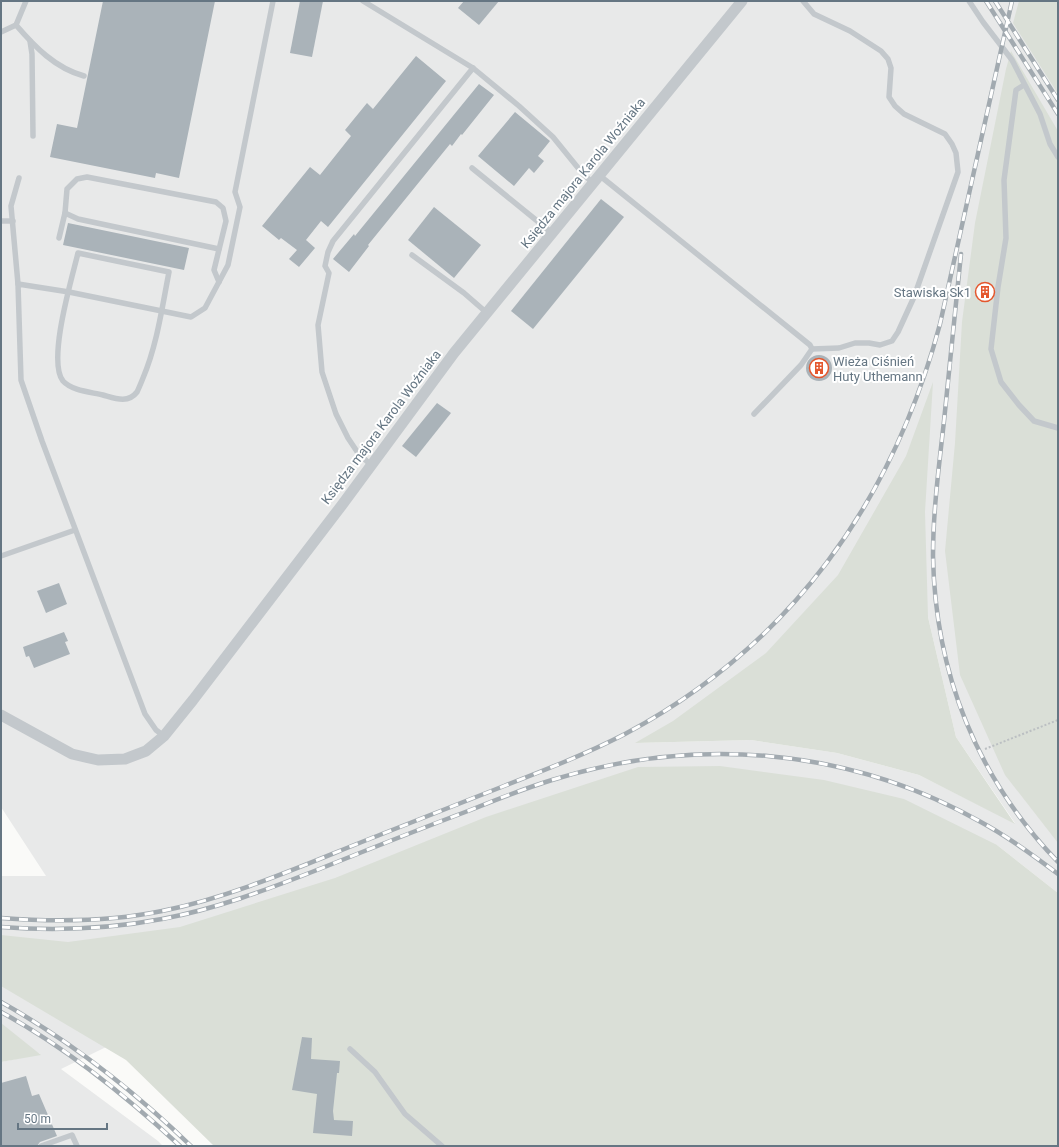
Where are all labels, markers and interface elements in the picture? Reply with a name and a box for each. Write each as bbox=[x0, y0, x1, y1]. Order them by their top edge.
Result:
street label: Księdza majora Karola Woźniaka bbox=[518, 95, 648, 251]
building icon: Stawiska Sk1 bbox=[974, 281, 996, 303]
place label: Stawiska Sk1 bbox=[894, 285, 971, 300]
street label: Księdza majora Karola Woźniaka bbox=[318, 347, 444, 507]
place label: Wieża Ciśnień Huty Uthemann bbox=[833, 354, 923, 384]
building icon: Wieża Ciśnień Huty Uthemann bbox=[808, 357, 830, 379]
scale bar bbox=[18, 1105, 107, 1131]
text: 50 m bbox=[24, 1112, 51, 1126]

